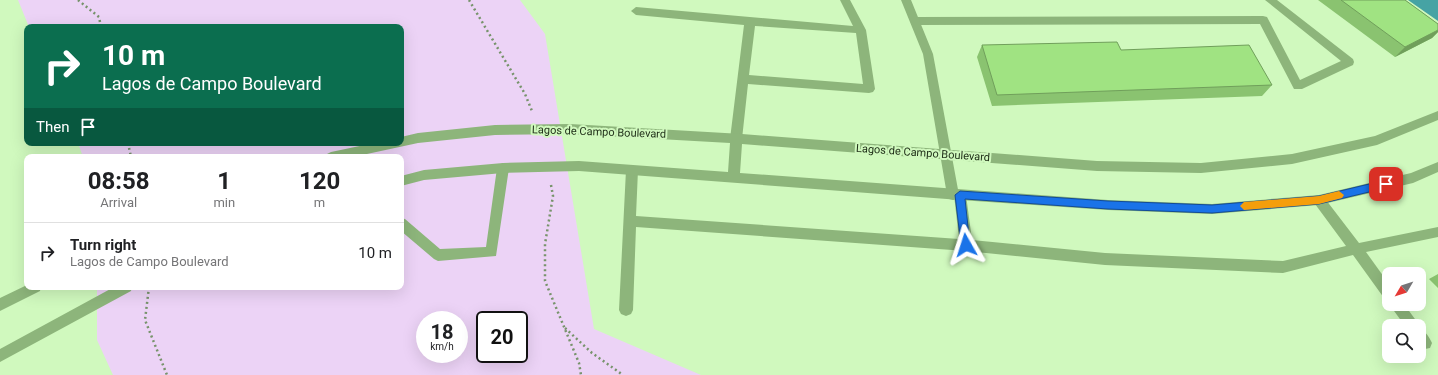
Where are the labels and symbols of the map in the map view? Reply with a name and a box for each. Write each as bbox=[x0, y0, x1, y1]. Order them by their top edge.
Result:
street label: Lagos de Campo Boulevard bbox=[532, 123, 666, 141]
street label: Lagos de Campo Boulevard bbox=[856, 142, 990, 164]
pin bbox=[1369, 167, 1403, 201]
position arrow bbox=[945, 224, 987, 266]
north arrow bbox=[1382, 267, 1426, 311]
speed limit sign: 20 bbox=[476, 311, 528, 363]

